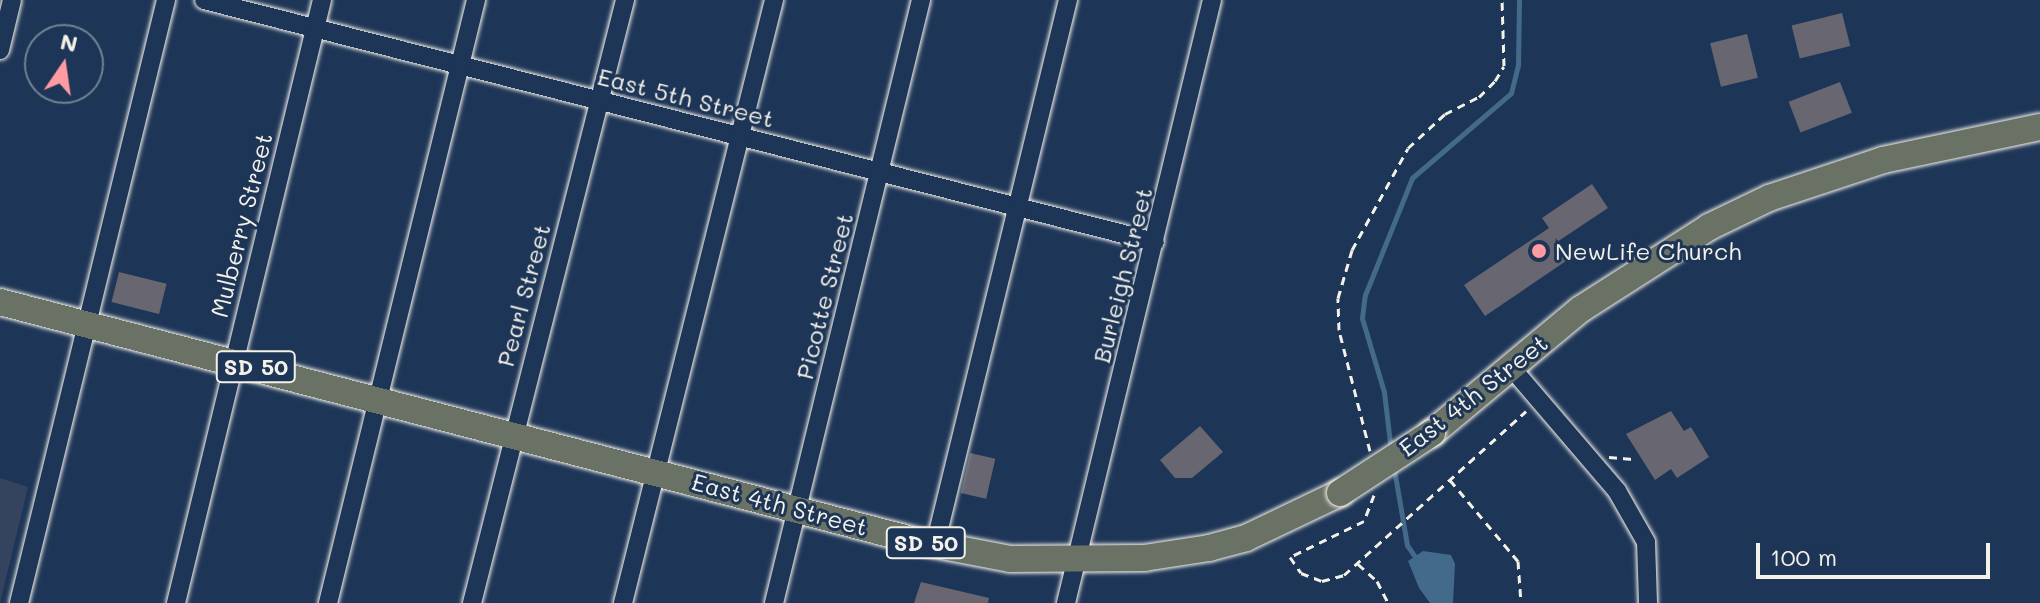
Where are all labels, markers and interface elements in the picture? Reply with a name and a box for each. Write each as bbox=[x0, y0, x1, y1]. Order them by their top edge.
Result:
north arrow bbox=[24, 24, 104, 104]
text: N bbox=[58, 26, 80, 58]
street label: East 5th Street bbox=[595, 61, 777, 133]
street label: Mulberry Street bbox=[204, 130, 278, 320]
street label: Burleigh Street bbox=[1086, 184, 1158, 366]
street label: Picotte Street bbox=[789, 210, 859, 382]
street label: Pearl Street bbox=[490, 220, 556, 370]
place label: NewLife Church bbox=[1555, 237, 1742, 265]
marker: NewLife Church bbox=[1530, 242, 1548, 260]
street label: East 4th Street bbox=[1393, 328, 1553, 462]
road number: SD 50 bbox=[214, 349, 298, 385]
street label: East 4th Street bbox=[689, 467, 871, 541]
road number: SD 50 bbox=[884, 525, 968, 561]
scale bar bbox=[1760, 527, 1994, 577]
text: 100 m bbox=[1770, 541, 1837, 572]

